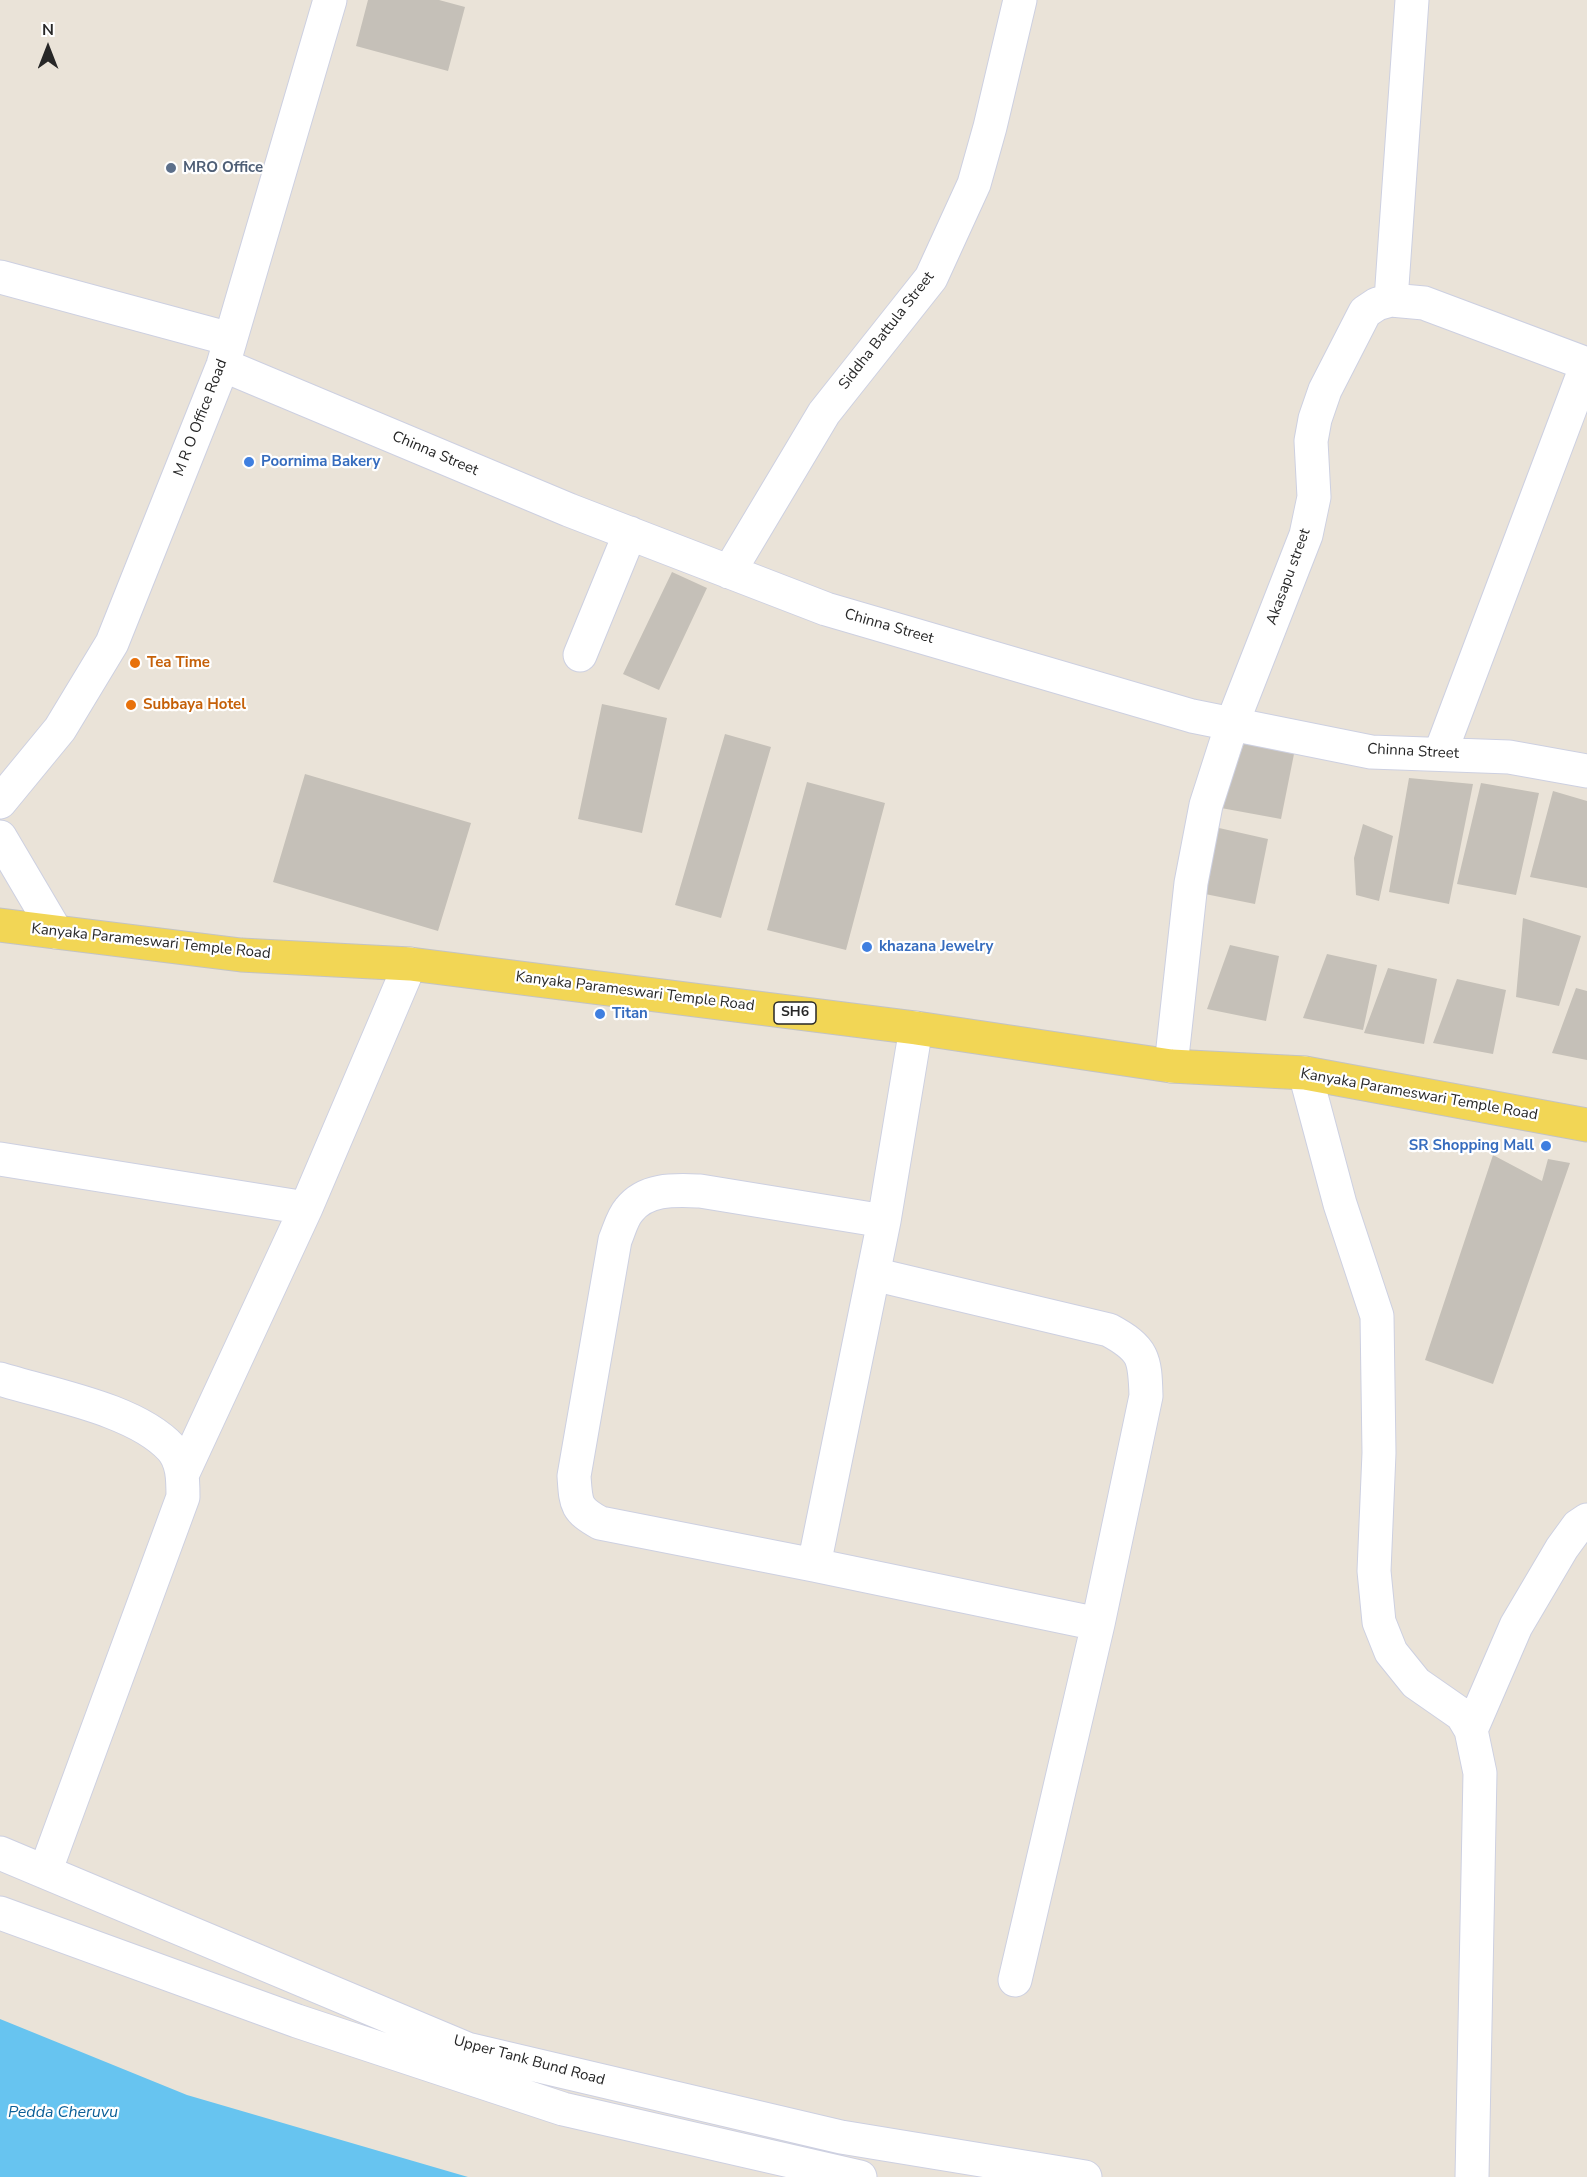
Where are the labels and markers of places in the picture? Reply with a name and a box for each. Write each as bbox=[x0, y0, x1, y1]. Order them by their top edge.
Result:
place label: MRO Office bbox=[183, 159, 263, 177]
marker: MRO Office bbox=[164, 161, 178, 175]
place label: Poornima Bakery bbox=[261, 453, 380, 471]
marker: Poornima Bakery bbox=[242, 455, 256, 469]
place label: Tea Time bbox=[147, 654, 210, 672]
marker: Tea Time bbox=[128, 656, 142, 670]
place label: Subbaya Hotel bbox=[143, 696, 246, 714]
marker: Subbaya Hotel bbox=[124, 698, 138, 712]
place label: khazana Jewelry bbox=[879, 938, 993, 956]
marker: khazana Jewelry bbox=[860, 940, 874, 954]
place label: Titan bbox=[612, 1005, 648, 1023]
marker: Titan bbox=[593, 1007, 607, 1021]
place label: SR Shopping Mall bbox=[1409, 1137, 1534, 1155]
marker: SR Shopping Mall bbox=[1539, 1139, 1553, 1153]

